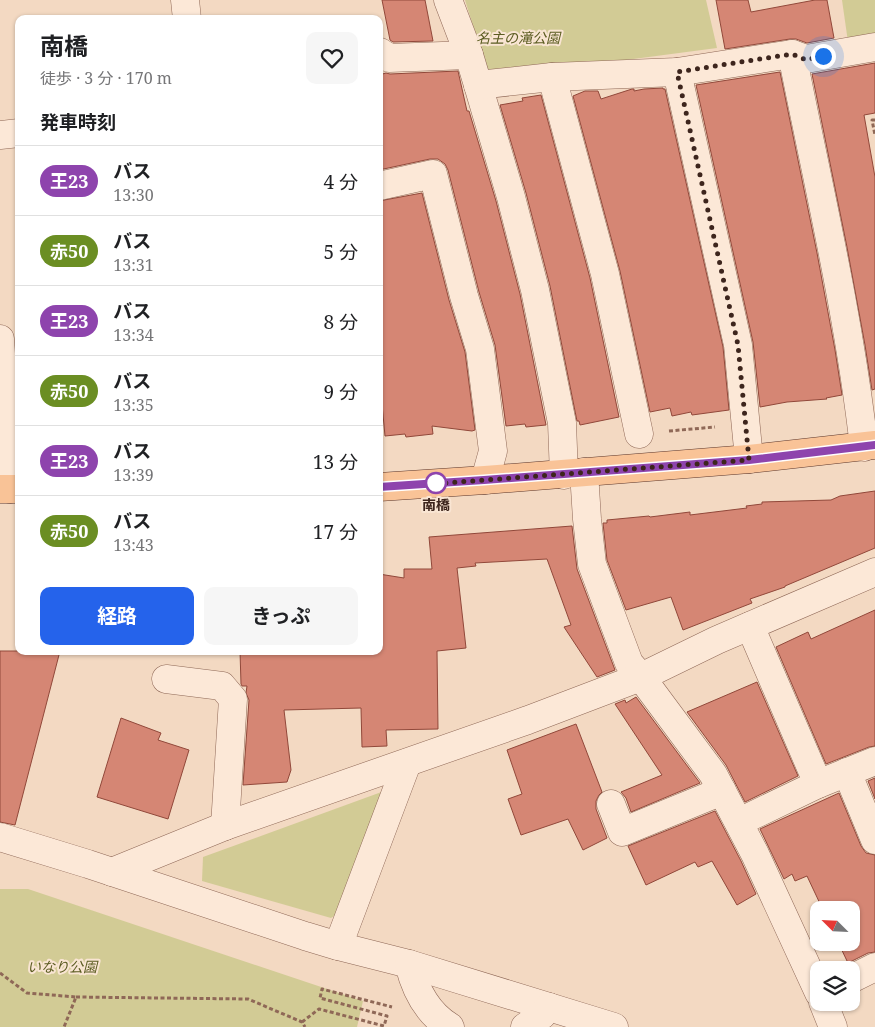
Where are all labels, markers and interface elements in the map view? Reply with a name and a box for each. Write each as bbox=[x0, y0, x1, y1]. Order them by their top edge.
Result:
park label: 名主の滝公園 bbox=[476, 28, 562, 47]
text: 南橋 bbox=[40, 29, 88, 62]
button: heart bbox=[306, 32, 358, 84]
your location bbox=[811, 44, 836, 69]
text: 徒歩 · 3 分 · 170 m bbox=[40, 67, 172, 89]
text: 発車時刻 bbox=[40, 109, 116, 135]
text: バス bbox=[113, 158, 151, 184]
text: 王23 bbox=[50, 169, 88, 193]
text: 4 分 bbox=[323, 169, 358, 195]
text: 13:30 bbox=[113, 184, 154, 206]
text: バス bbox=[113, 228, 151, 254]
text: 赤50 bbox=[50, 239, 88, 263]
text: 5 分 bbox=[323, 239, 358, 265]
text: 13:31 bbox=[113, 254, 154, 276]
text: バス bbox=[113, 298, 151, 324]
text: 王23 bbox=[50, 309, 88, 333]
text: 8 分 bbox=[323, 309, 358, 335]
text: 13:34 bbox=[113, 324, 154, 346]
text: バス bbox=[113, 368, 151, 394]
text: 赤50 bbox=[50, 379, 88, 403]
text: 9 分 bbox=[323, 379, 358, 405]
text: 13:35 bbox=[113, 394, 154, 416]
text: バス bbox=[113, 438, 151, 464]
text: 王23 bbox=[50, 449, 88, 473]
text: 13 分 bbox=[313, 449, 358, 475]
text: 13:39 bbox=[113, 464, 154, 486]
marker: 南橋 bbox=[425, 472, 447, 494]
place label: 南橋 bbox=[422, 495, 450, 514]
text: バス bbox=[113, 508, 151, 534]
text: 赤50 bbox=[50, 519, 88, 543]
text: 17 分 bbox=[313, 519, 358, 545]
text: 13:43 bbox=[113, 534, 154, 556]
button: 経路 bbox=[40, 587, 194, 645]
button: きっぷ bbox=[204, 587, 358, 645]
north arrow bbox=[810, 901, 860, 951]
map controls bbox=[810, 901, 860, 1011]
park label: いなり公園 bbox=[27, 957, 99, 976]
button: layers bbox=[810, 961, 860, 1011]

